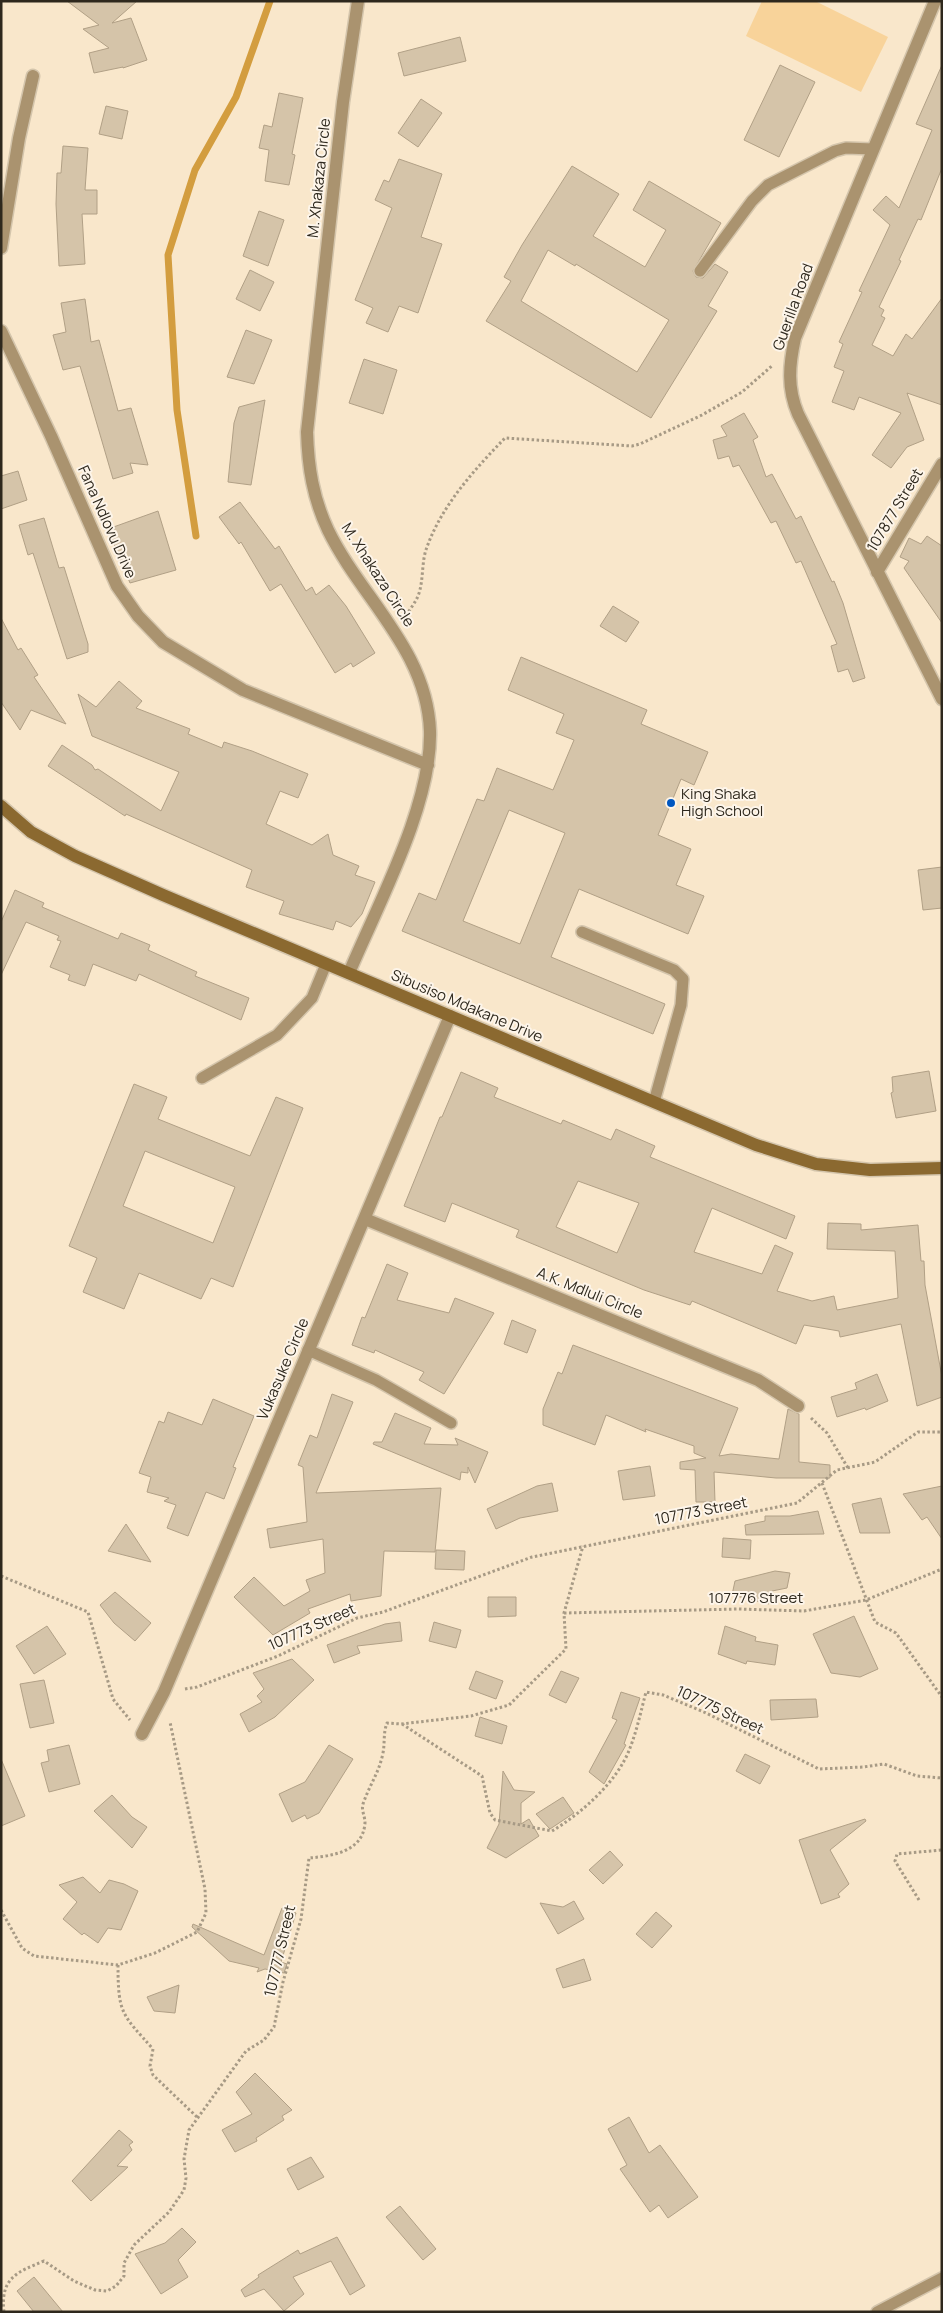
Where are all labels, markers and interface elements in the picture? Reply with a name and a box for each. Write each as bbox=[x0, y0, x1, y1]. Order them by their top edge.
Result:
street label: M. Xhakaza Circle bbox=[302, 117, 335, 239]
street label: Guerilla Road bbox=[767, 260, 818, 353]
street label: Fana Ndlovu Drive bbox=[73, 462, 142, 582]
street label: 107877 Street bbox=[861, 464, 928, 555]
street label: M. Xhakaza Circle bbox=[337, 519, 420, 631]
place label: King Shaka High School bbox=[681, 783, 763, 821]
marker: King Shaka High School bbox=[665, 797, 677, 809]
street label: Sibusiso Mdakane Drive bbox=[388, 964, 547, 1047]
street label: A.K. Mdluli Circle bbox=[534, 1262, 647, 1323]
street label: Vukasuke Circle bbox=[252, 1314, 314, 1423]
street label: 107773 Street bbox=[653, 1491, 749, 1530]
street label: 107776 Street bbox=[709, 1587, 803, 1608]
street label: 107773 Street bbox=[265, 1598, 359, 1655]
street label: 107775 Street bbox=[673, 1680, 767, 1739]
street label: 107777 Street bbox=[259, 1903, 300, 1999]

